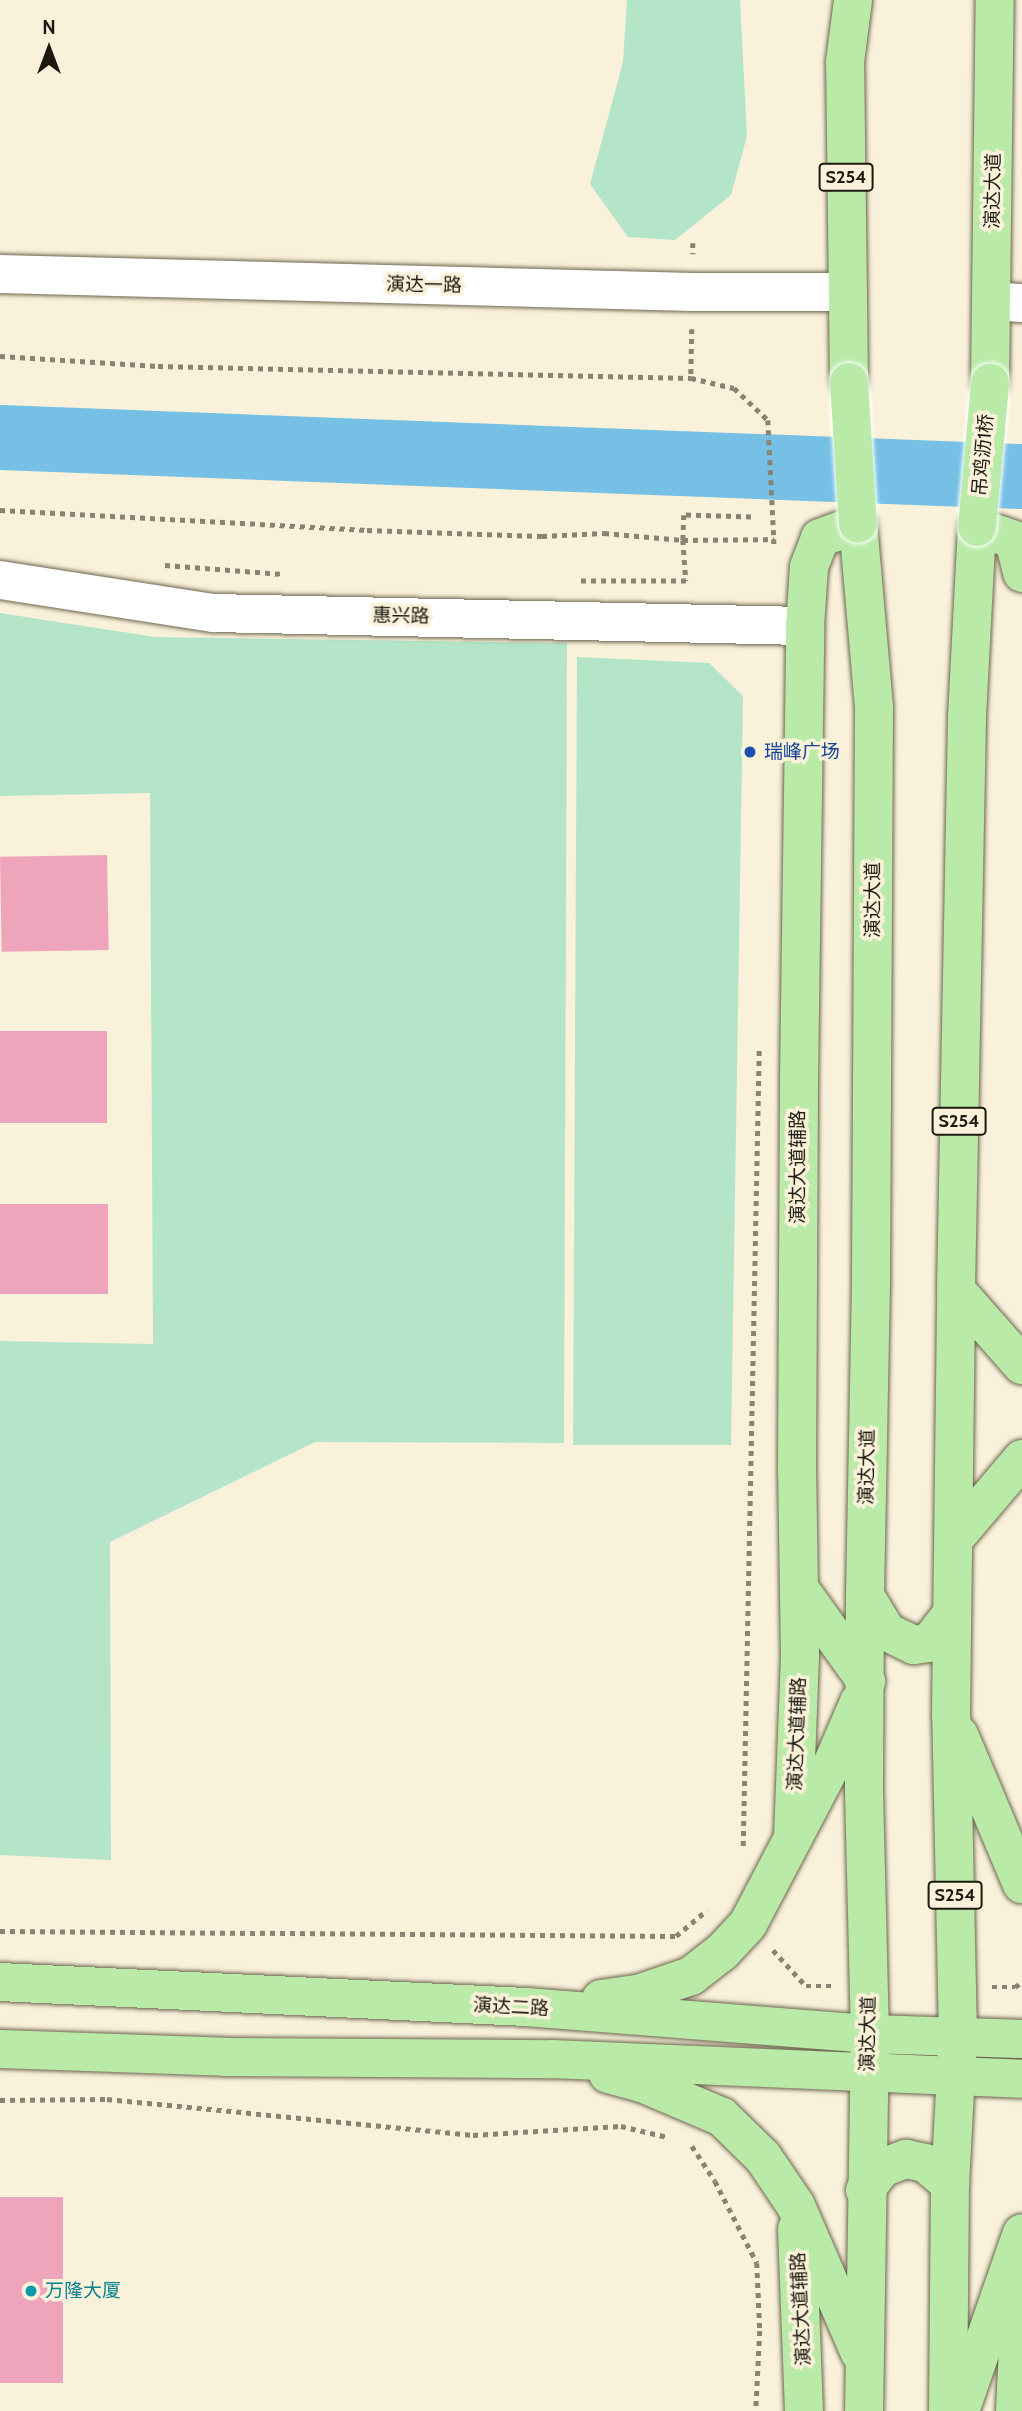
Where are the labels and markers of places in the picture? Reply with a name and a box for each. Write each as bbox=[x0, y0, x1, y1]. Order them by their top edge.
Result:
place label: 瑞峰广场 bbox=[764, 741, 840, 763]
marker: 瑞峰广场 bbox=[742, 744, 758, 760]
place label: 万隆大厦 bbox=[45, 2280, 121, 2302]
marker: 万隆大厦 bbox=[23, 2283, 39, 2299]

